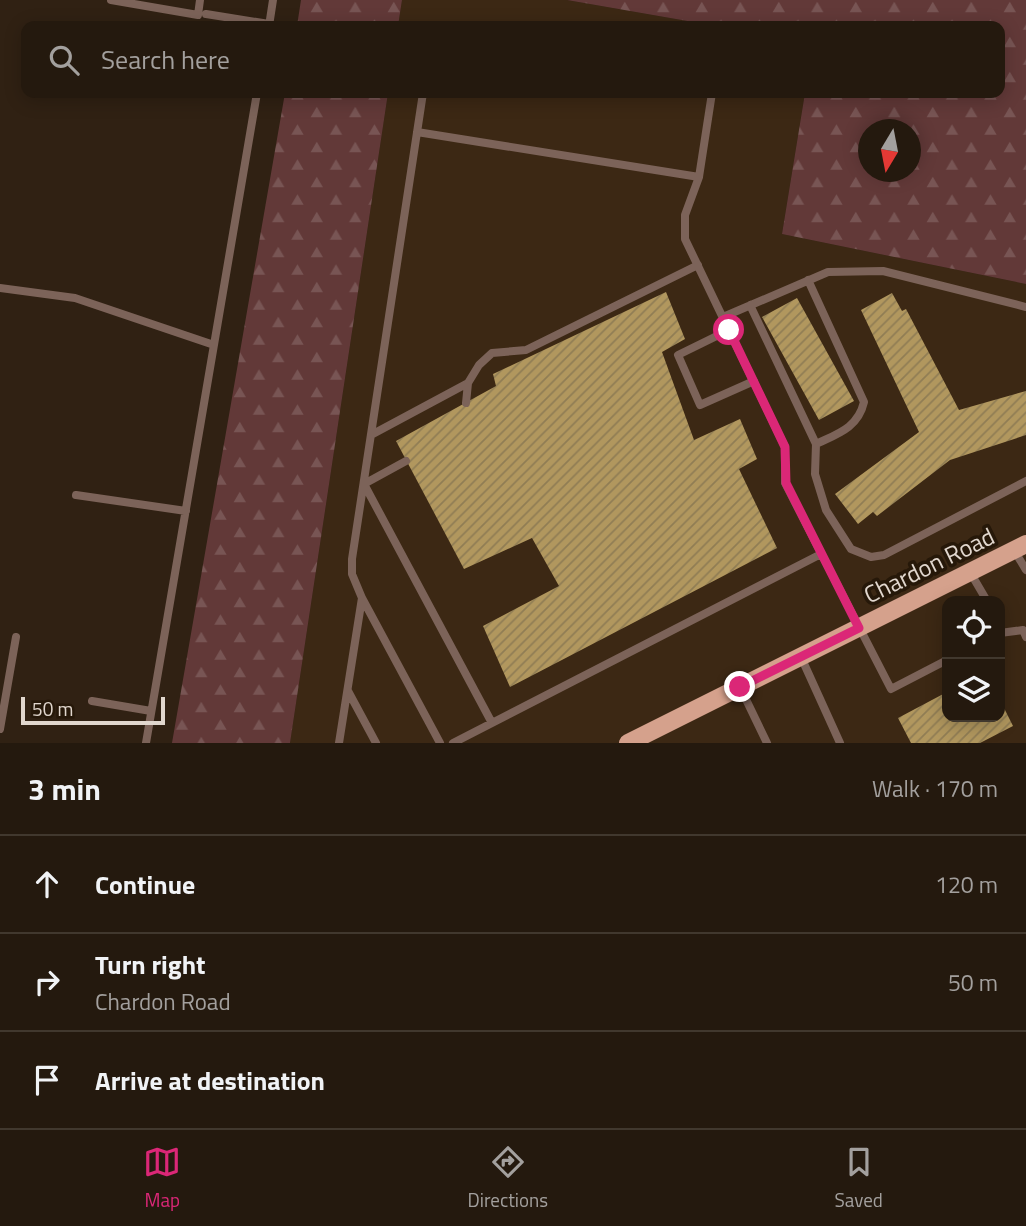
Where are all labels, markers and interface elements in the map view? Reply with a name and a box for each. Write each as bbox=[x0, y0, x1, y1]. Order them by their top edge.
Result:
search box bbox=[21, 21, 1005, 98]
text: Search here bbox=[101, 40, 230, 79]
icon: search bbox=[45, 41, 83, 79]
north arrow bbox=[858, 119, 921, 182]
route start bbox=[713, 314, 744, 345]
street label: Chardon Road bbox=[858, 518, 1000, 612]
map controls bbox=[942, 596, 1005, 722]
button: locate bbox=[942, 596, 1005, 659]
button: layers bbox=[942, 659, 1005, 722]
route end bbox=[724, 671, 755, 702]
scale bar bbox=[21, 694, 164, 726]
text: 50 m bbox=[32, 694, 73, 723]
text: 3 min bbox=[28, 766, 101, 812]
text: Walk · 170 m bbox=[872, 771, 998, 806]
icon: ahead bbox=[28, 865, 66, 903]
text: Continue bbox=[95, 865, 195, 904]
text: 120 m bbox=[935, 867, 998, 902]
text: Turn right bbox=[95, 945, 206, 984]
icon: right bbox=[28, 963, 66, 1001]
text: 50 m bbox=[948, 965, 998, 1000]
text: Chardon Road bbox=[95, 984, 231, 1019]
icon: arrive bbox=[28, 1061, 66, 1099]
text: Arrive at destination bbox=[95, 1061, 325, 1100]
tab: Map bbox=[143, 1143, 181, 1214]
tab: Directions bbox=[468, 1143, 548, 1214]
tab: Saved bbox=[834, 1143, 883, 1214]

